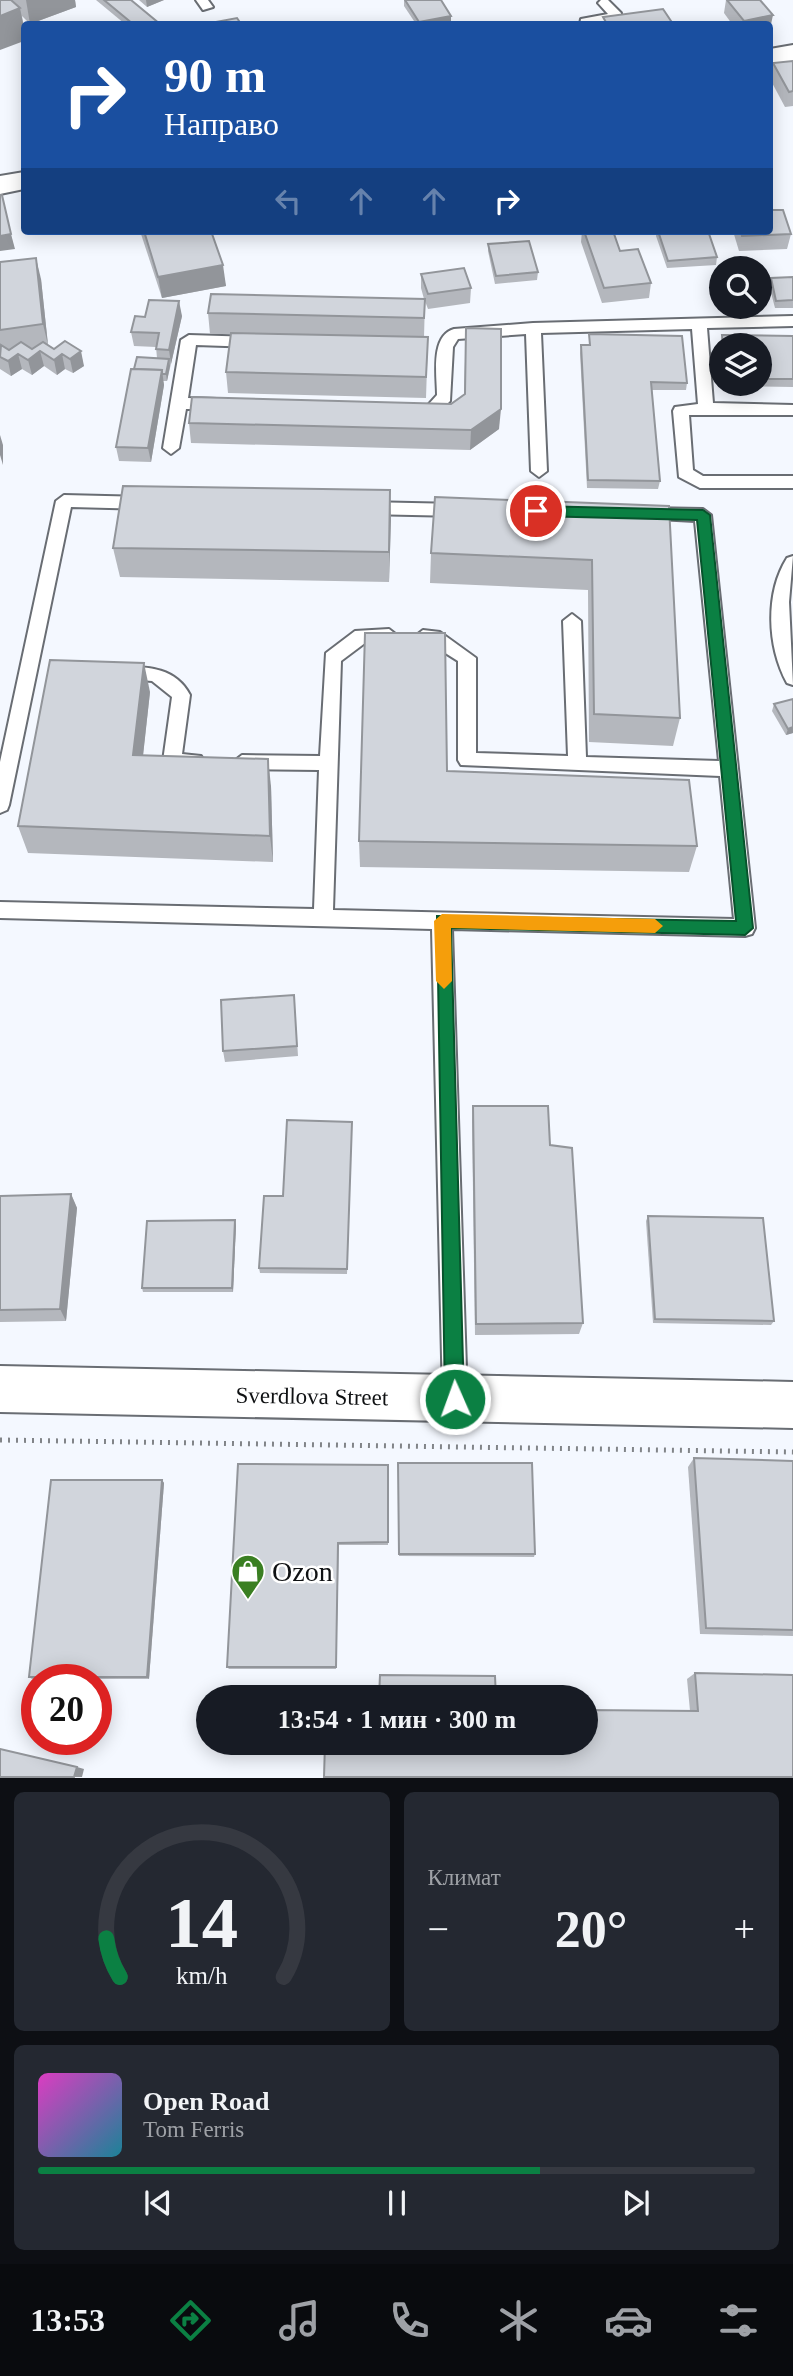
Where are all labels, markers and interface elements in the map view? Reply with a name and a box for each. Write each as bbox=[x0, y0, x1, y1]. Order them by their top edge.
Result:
text: 90 m bbox=[164, 48, 266, 103]
icon: right bbox=[49, 49, 140, 140]
text: Направо bbox=[164, 106, 279, 142]
icon: left bbox=[269, 182, 307, 220]
icon: ahead bbox=[342, 182, 380, 220]
icon: ahead bbox=[415, 182, 453, 220]
icon: right bbox=[488, 182, 526, 220]
map controls bbox=[709, 256, 772, 396]
button: search bbox=[709, 256, 772, 319]
button: layers bbox=[709, 333, 772, 396]
pin bbox=[506, 481, 566, 541]
icon: arrive bbox=[517, 492, 555, 530]
position arrow bbox=[418, 1362, 492, 1436]
street label: Sverdlova Street bbox=[235, 1383, 389, 1410]
shop icon: Ozon bbox=[229, 1552, 267, 1601]
place label: Ozon bbox=[272, 1556, 333, 1587]
speed limit sign: 20 bbox=[21, 1664, 112, 1755]
text: 13:54 · 1 мин · 300 m bbox=[278, 1705, 516, 1734]
text: Климат bbox=[428, 1865, 501, 1890]
text: 14 bbox=[165, 1883, 238, 1964]
text: 20° bbox=[555, 1901, 628, 1958]
text: − bbox=[428, 1908, 449, 1950]
text: + bbox=[734, 1908, 755, 1950]
text: km/h bbox=[176, 1962, 228, 1989]
text: Open Road bbox=[143, 2087, 269, 2116]
text: Tom Ferris bbox=[143, 2117, 244, 2142]
icon: previous bbox=[139, 2184, 177, 2222]
icon: pause bbox=[378, 2184, 416, 2222]
icon: next bbox=[617, 2184, 655, 2222]
icon: directions bbox=[166, 2296, 215, 2345]
icon: music bbox=[275, 2296, 324, 2345]
icon: phone bbox=[385, 2296, 434, 2345]
icon: climate bbox=[494, 2296, 543, 2345]
icon: car bbox=[604, 2296, 653, 2345]
icon: filters bbox=[714, 2296, 763, 2345]
text: 13:53 bbox=[30, 2302, 105, 2338]

